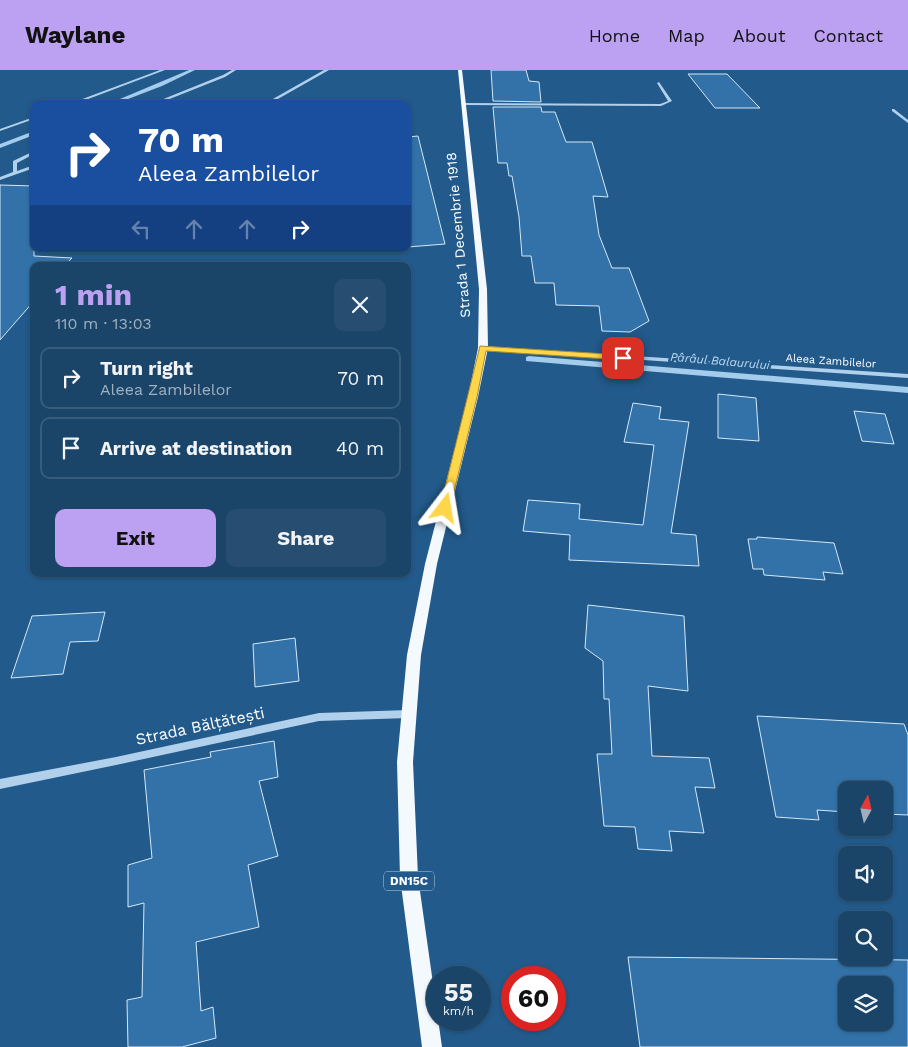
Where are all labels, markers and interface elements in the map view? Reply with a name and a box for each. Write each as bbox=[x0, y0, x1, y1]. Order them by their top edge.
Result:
text: Waylane bbox=[25, 21, 125, 49]
text: Home bbox=[589, 25, 640, 46]
text: Map bbox=[668, 25, 705, 46]
text: About bbox=[733, 25, 785, 46]
text: Contact bbox=[813, 25, 883, 46]
text: 70 m bbox=[138, 119, 224, 161]
icon: right bbox=[55, 120, 120, 185]
street label: Strada 1 Decembrie 1918 bbox=[443, 152, 473, 318]
text: Aleea Zambilelor bbox=[138, 161, 319, 186]
icon: left bbox=[127, 215, 155, 243]
icon: ahead bbox=[180, 215, 208, 243]
icon: ahead bbox=[233, 215, 261, 243]
icon: right bbox=[286, 215, 314, 243]
text: 1 min bbox=[55, 277, 132, 312]
button: close bbox=[334, 279, 386, 331]
text: 110 m · 13:03 bbox=[55, 314, 152, 333]
pin bbox=[602, 337, 644, 379]
icon: arrive bbox=[609, 344, 637, 372]
water label: Pârâul Balaurului bbox=[670, 350, 771, 372]
street label: Aleea Zambilelor bbox=[785, 351, 877, 371]
text: Turn right bbox=[100, 357, 193, 380]
icon: right bbox=[57, 364, 85, 392]
text: 70 m bbox=[337, 367, 384, 390]
text: Aleea Zambilelor bbox=[100, 380, 232, 399]
icon: arrive bbox=[57, 434, 85, 462]
text: Arrive at destination bbox=[100, 437, 292, 460]
text: 40 m bbox=[336, 437, 384, 460]
position arrow bbox=[418, 481, 470, 533]
button: Exit bbox=[55, 509, 216, 567]
button: Share bbox=[226, 509, 386, 567]
street label: Strada Bălțătești bbox=[134, 703, 266, 749]
north arrow bbox=[838, 781, 892, 836]
map controls bbox=[838, 781, 893, 1031]
button: sound bbox=[838, 846, 893, 901]
road number: DN15C bbox=[384, 871, 434, 890]
button: search bbox=[838, 911, 893, 966]
speed limit sign: 60 bbox=[501, 966, 566, 1031]
button: layers bbox=[838, 976, 893, 1031]
text: 55 bbox=[444, 978, 473, 1007]
text: km/h bbox=[443, 1004, 474, 1018]

